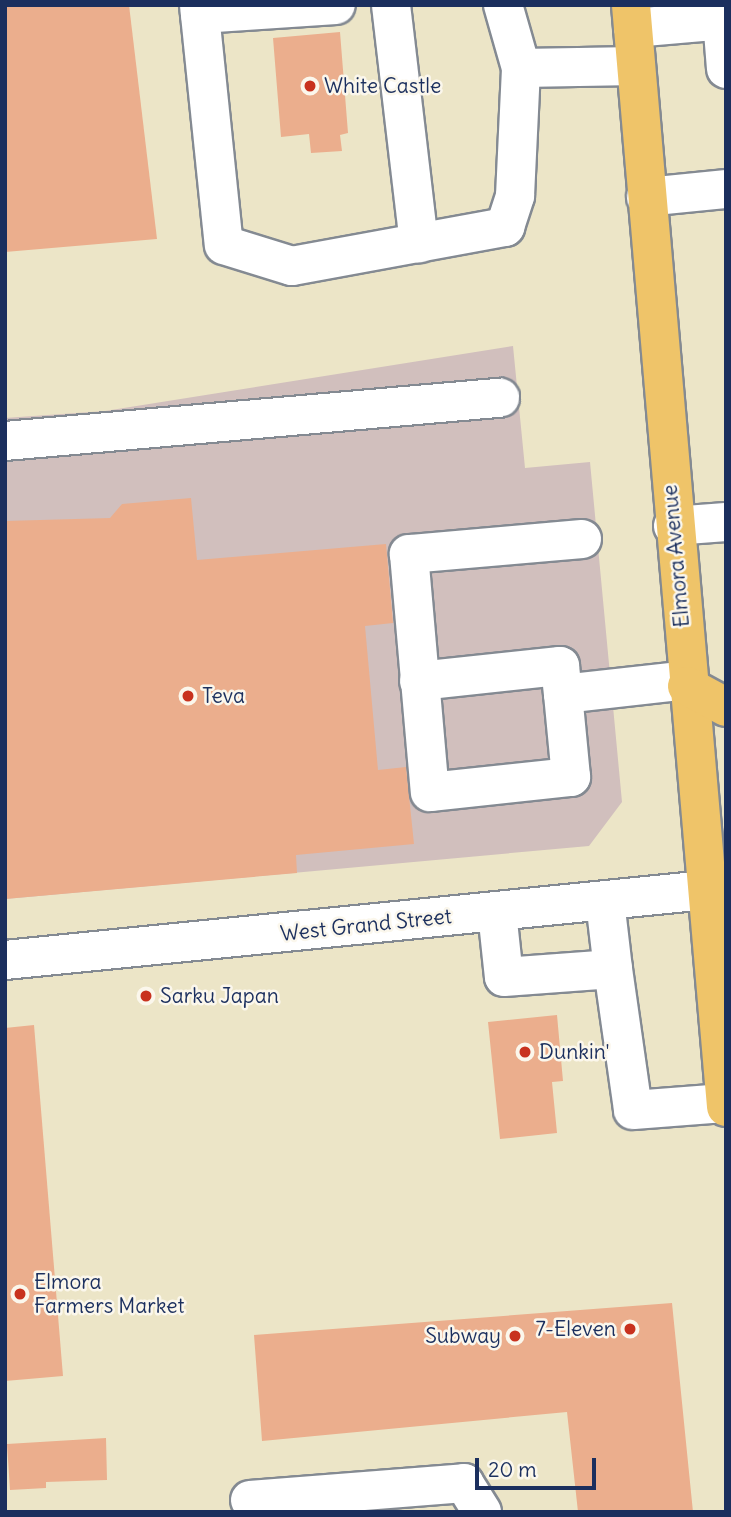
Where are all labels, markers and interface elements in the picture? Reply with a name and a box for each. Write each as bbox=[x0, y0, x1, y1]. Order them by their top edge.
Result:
place label: White Castle bbox=[324, 73, 441, 99]
marker: White Castle bbox=[302, 78, 318, 94]
street label: Elmora Avenue bbox=[657, 484, 695, 628]
place label: Teva bbox=[202, 683, 245, 709]
marker: Teva bbox=[180, 688, 196, 704]
street label: West Grand Street bbox=[279, 903, 453, 947]
place label: Sarku Japan bbox=[160, 983, 279, 1009]
marker: Sarku Japan bbox=[138, 988, 154, 1004]
place label: Dunkin' bbox=[539, 1039, 610, 1065]
marker: Dunkin' bbox=[517, 1044, 533, 1060]
place label: Elmora Farmers Market bbox=[34, 1269, 185, 1319]
marker: Elmora Farmers Market bbox=[12, 1286, 28, 1302]
place label: 7-Eleven bbox=[535, 1316, 616, 1342]
marker: 7-Eleven bbox=[622, 1321, 638, 1337]
place label: Subway bbox=[425, 1323, 501, 1349]
marker: Subway bbox=[507, 1328, 523, 1344]
scale bar bbox=[479, 1444, 600, 1488]
text: 20 m bbox=[488, 1456, 537, 1483]

